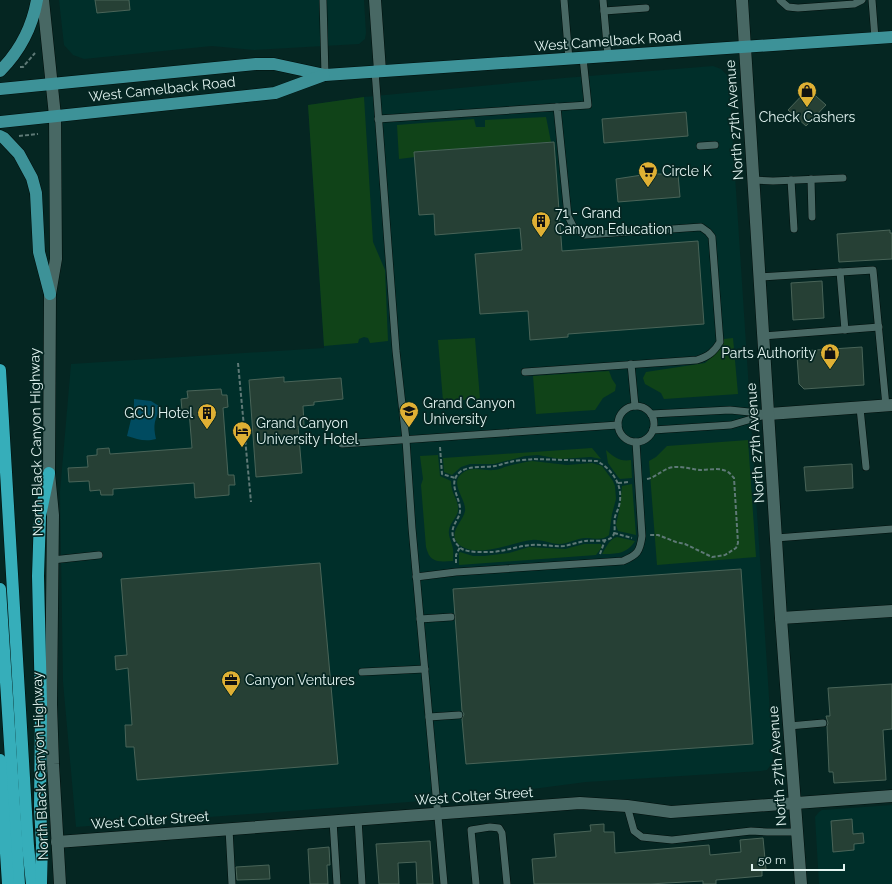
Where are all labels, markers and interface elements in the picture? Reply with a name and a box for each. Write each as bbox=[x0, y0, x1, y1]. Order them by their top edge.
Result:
street label: West Camelback Road bbox=[534, 28, 682, 54]
street label: North 27th Avenue bbox=[722, 59, 746, 181]
street label: West Camelback Road bbox=[88, 73, 236, 105]
shop icon: Check Cashers bbox=[796, 80, 818, 108]
place label: Check Cashers bbox=[759, 109, 856, 125]
supermarket icon: Circle K bbox=[637, 160, 659, 188]
place label: Circle K bbox=[662, 163, 712, 179]
place label: 71 - Grand Canyon Education bbox=[555, 205, 672, 237]
building icon: 71 - Grand Canyon Education bbox=[530, 210, 552, 238]
shop icon: Parts Authority bbox=[819, 342, 841, 370]
place label: Parts Authority bbox=[721, 345, 816, 361]
street label: North Black Canyon Highway bbox=[26, 347, 46, 536]
street label: North 27th Avenue bbox=[743, 382, 767, 504]
place label: Grand Canyon University bbox=[423, 395, 515, 427]
school or university icon: Grand Canyon University bbox=[398, 400, 420, 428]
building icon: GCU Hotel bbox=[196, 402, 218, 430]
place label: GCU Hotel bbox=[124, 405, 193, 421]
place label: Grand Canyon University Hotel bbox=[256, 415, 359, 447]
hotel icon: Grand Canyon University Hotel bbox=[231, 420, 253, 448]
office icon: Canyon Ventures bbox=[220, 669, 242, 697]
street label: North Black Canyon Highway bbox=[29, 671, 51, 861]
place label: Canyon Ventures bbox=[245, 672, 355, 688]
street label: North 27th Avenue bbox=[765, 705, 789, 827]
street label: West Colter Street bbox=[414, 784, 534, 808]
street label: West Colter Street bbox=[90, 808, 210, 832]
scale bar bbox=[752, 846, 844, 872]
text: 50 m bbox=[758, 853, 786, 867]

